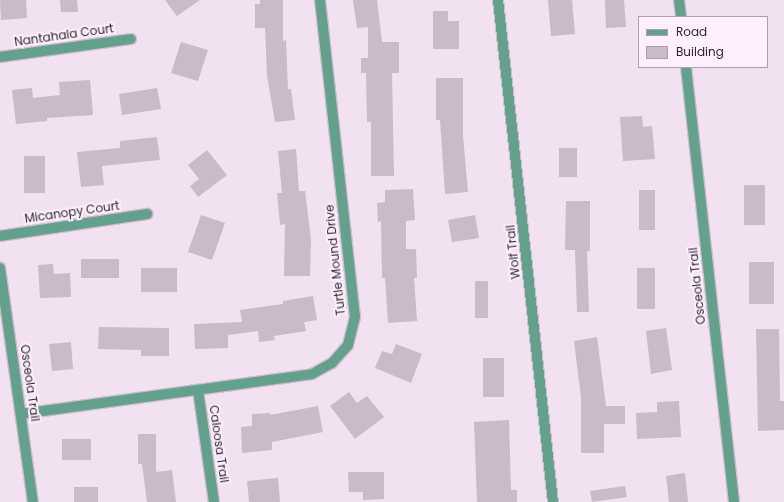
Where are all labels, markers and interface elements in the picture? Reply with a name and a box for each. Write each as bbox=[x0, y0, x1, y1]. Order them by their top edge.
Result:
legend bbox=[638, 16, 768, 68]
street label: Nantahala Court bbox=[13, 21, 115, 49]
text: Road bbox=[676, 23, 707, 40]
text: Building bbox=[676, 43, 724, 60]
street label: Micanopy Court bbox=[24, 198, 120, 226]
street label: Turtle Mound Drive bbox=[322, 204, 348, 316]
street label: Wolf Trail bbox=[503, 224, 523, 280]
street label: Osceola Trail bbox=[686, 247, 708, 325]
street label: Osceola Trail bbox=[17, 344, 43, 422]
street label: Caloosa Trail bbox=[206, 404, 232, 484]

